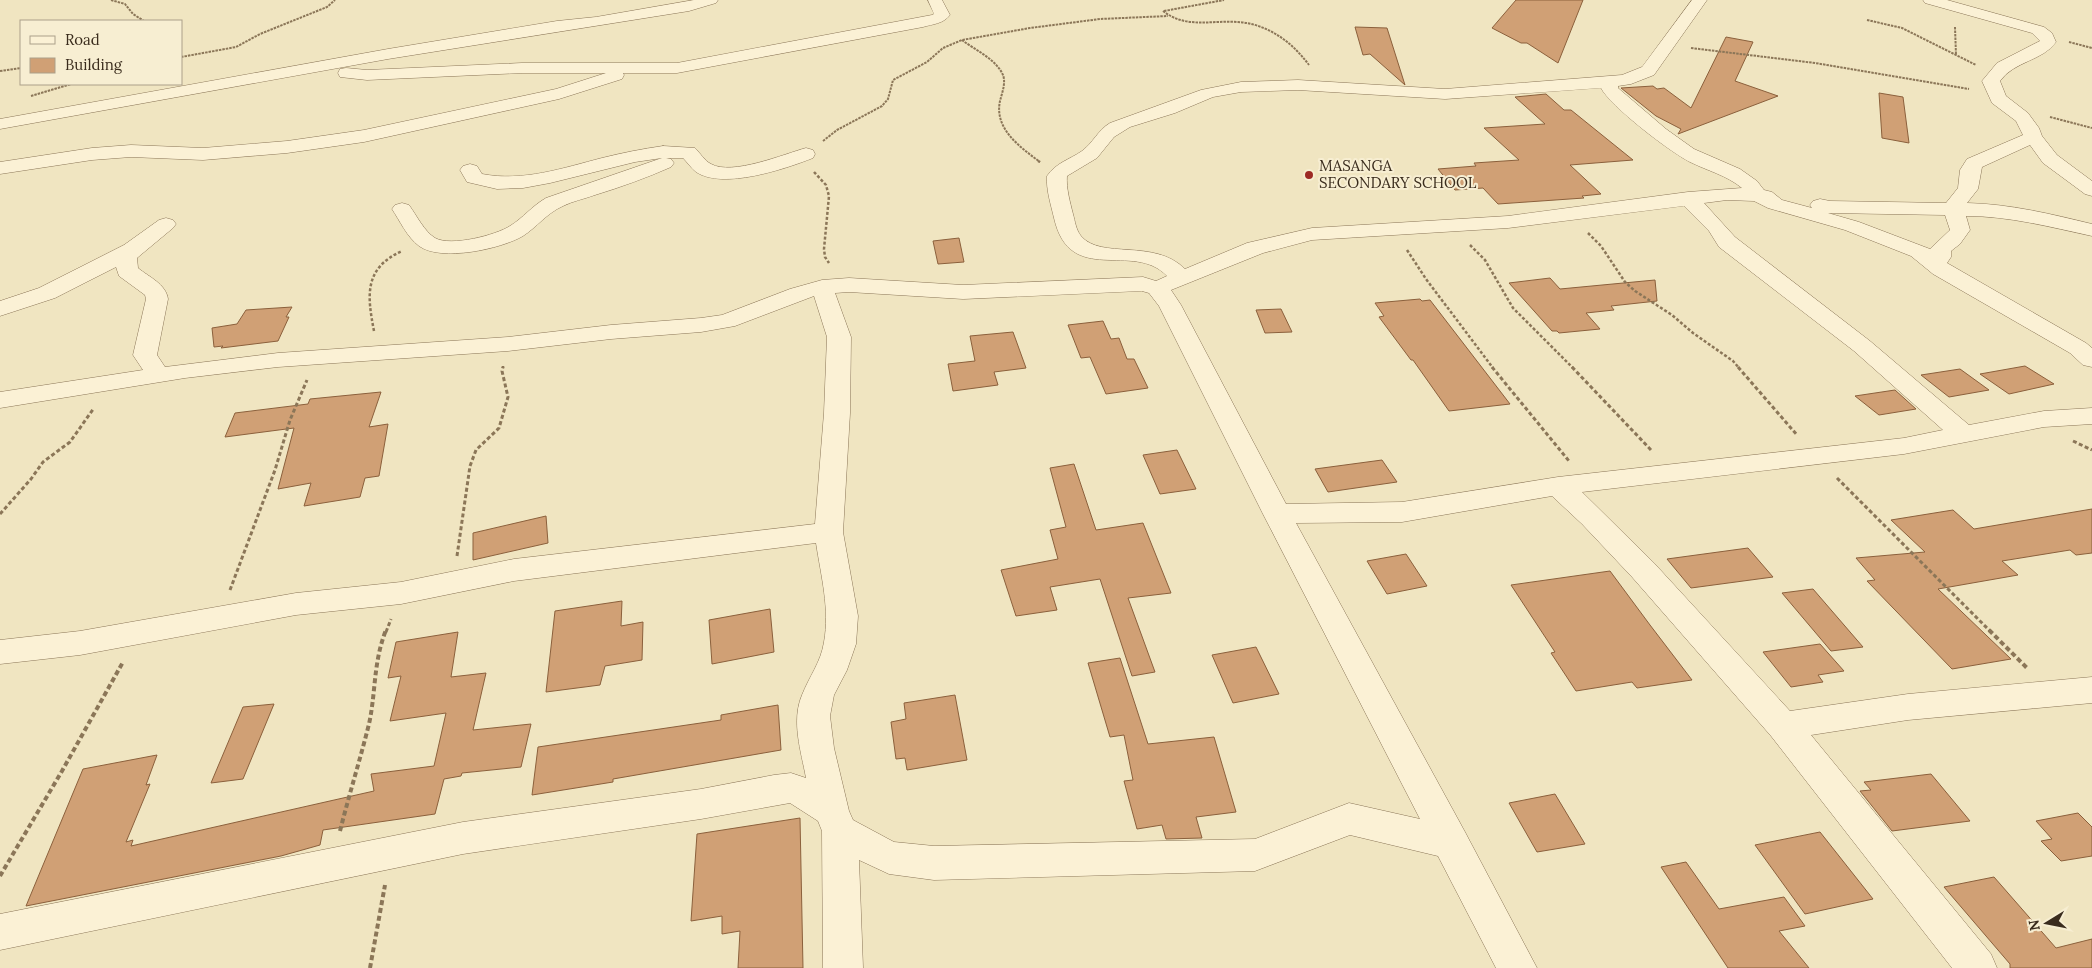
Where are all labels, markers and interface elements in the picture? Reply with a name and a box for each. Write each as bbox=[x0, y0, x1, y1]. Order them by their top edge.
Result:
legend bbox=[20, 20, 182, 85]
text: Road bbox=[65, 30, 100, 49]
text: Building bbox=[65, 55, 123, 74]
place label: MASANGA SECONDARY SCHOOL bbox=[1319, 156, 1477, 192]
marker: MASANGA SECONDARY SCHOOL bbox=[1303, 169, 1315, 181]
north arrow bbox=[2022, 898, 2072, 948]
text: N bbox=[2024, 918, 2044, 932]

